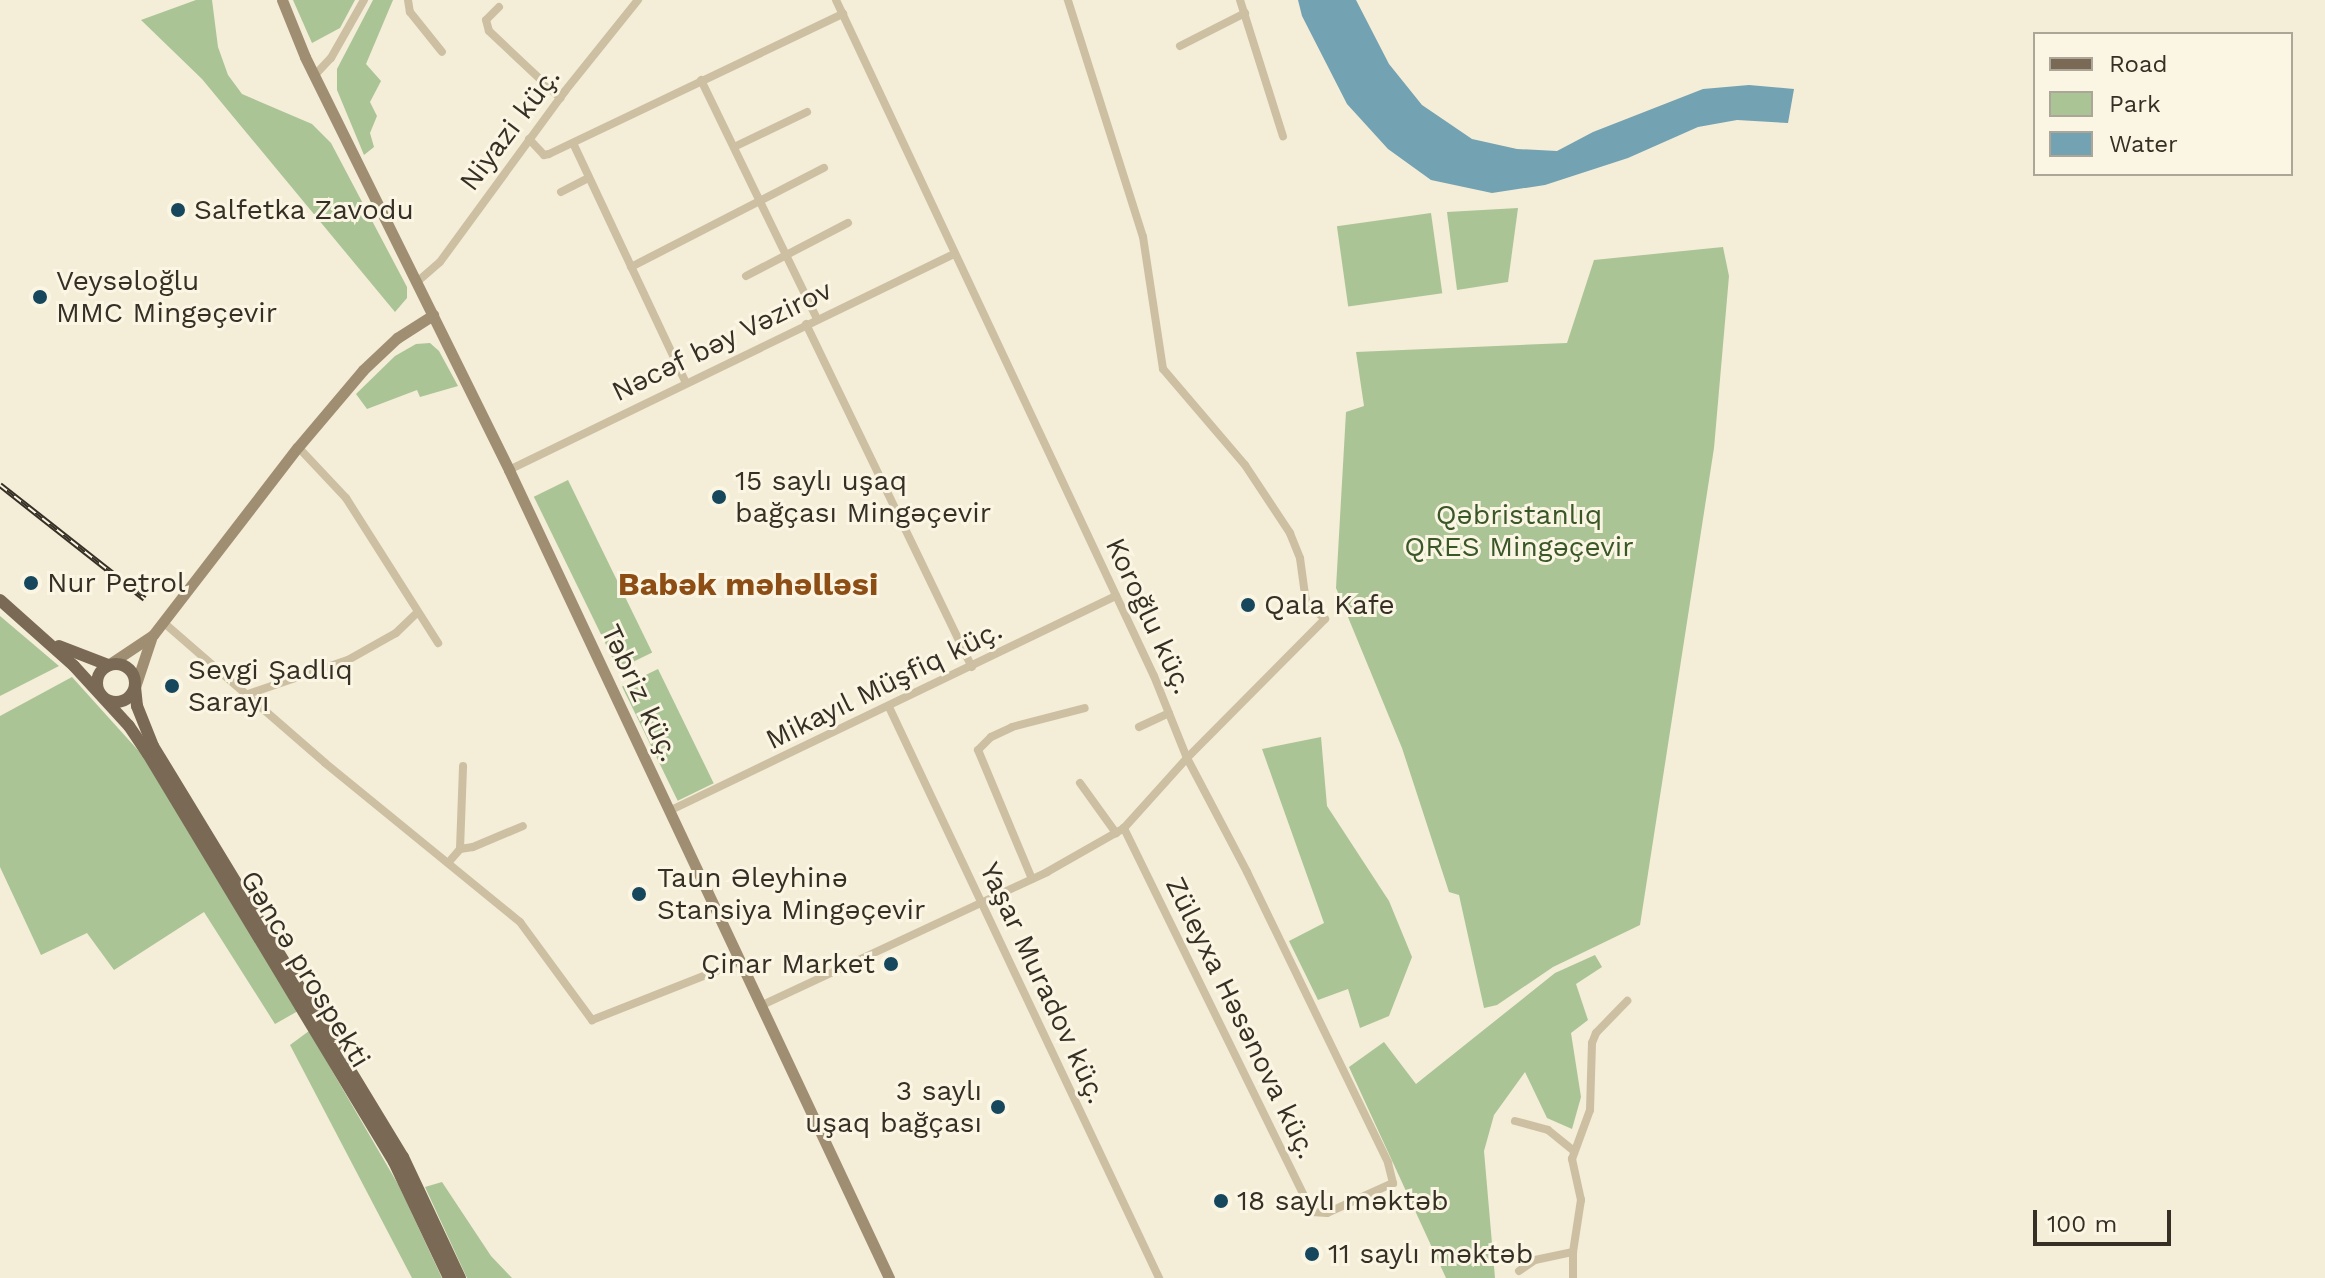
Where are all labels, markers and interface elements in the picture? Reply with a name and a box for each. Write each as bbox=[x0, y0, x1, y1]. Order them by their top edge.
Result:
legend bbox=[2033, 32, 2293, 176]
text: Road bbox=[2109, 50, 2168, 78]
street label: Niyazi küç. bbox=[453, 61, 567, 197]
text: Park bbox=[2109, 90, 2161, 118]
text: Water bbox=[2109, 130, 2178, 158]
place label: Salfetka Zavodu bbox=[194, 193, 414, 227]
marker: Salfetka Zavodu bbox=[169, 201, 187, 219]
place label: Veysəloğlu MMC Mingəçevir bbox=[56, 264, 277, 330]
street label: Nəcəf bəy Vəzirov bbox=[605, 273, 839, 409]
marker: Veysəloğlu MMC Mingəçevir bbox=[31, 288, 49, 306]
place label: 15 saylı uşaq bağçası Mingəçevir bbox=[735, 464, 991, 530]
marker: 15 saylı uşaq bağçası Mingəçevir bbox=[710, 488, 728, 506]
park label: Qəbristanlıq QRES Mingəçevir bbox=[1404, 498, 1634, 564]
street label: Koroğlu küç. bbox=[1098, 533, 1200, 699]
district label: Babək məhəlləsi bbox=[618, 565, 878, 603]
place label: Nur Petrol bbox=[47, 566, 186, 600]
marker: Nur Petrol bbox=[22, 574, 40, 592]
place label: Qala Kafe bbox=[1264, 588, 1395, 622]
marker: Qala Kafe bbox=[1239, 596, 1257, 614]
street label: Mikayıl Müşfiq küç. bbox=[760, 613, 1008, 757]
street label: Təbriz küç. bbox=[594, 619, 686, 767]
place label: Sevgi Şadlıq Sarayı bbox=[188, 653, 353, 719]
marker: Sevgi Şadlıq Sarayı bbox=[163, 677, 181, 695]
street label: Yaşar Muradov küç. bbox=[972, 856, 1114, 1110]
place label: Taun Əleyhinə Stansiya Mingəçevir bbox=[657, 861, 926, 927]
street label: Gəncə prospekti bbox=[233, 864, 377, 1074]
street label: Züleyxa Həsənova küç. bbox=[1158, 871, 1324, 1165]
marker: Taun Əleyhinə Stansiya Mingəçevir bbox=[628, 883, 650, 905]
place label: Çinar Market bbox=[700, 947, 875, 981]
marker: Çinar Market bbox=[882, 955, 900, 973]
place label: 3 saylı uşaq bağçası bbox=[805, 1074, 982, 1140]
marker: 3 saylı uşaq bağçası bbox=[989, 1098, 1007, 1116]
place label: 18 saylı məktəb bbox=[1237, 1184, 1449, 1218]
marker: 18 saylı məktəb bbox=[1212, 1192, 1230, 1210]
scale bar bbox=[2037, 1194, 2175, 1244]
text: 100 m bbox=[2047, 1210, 2117, 1238]
place label: 11 saylı məktəb bbox=[1328, 1237, 1533, 1271]
marker: 11 saylı məktəb bbox=[1303, 1245, 1321, 1263]

